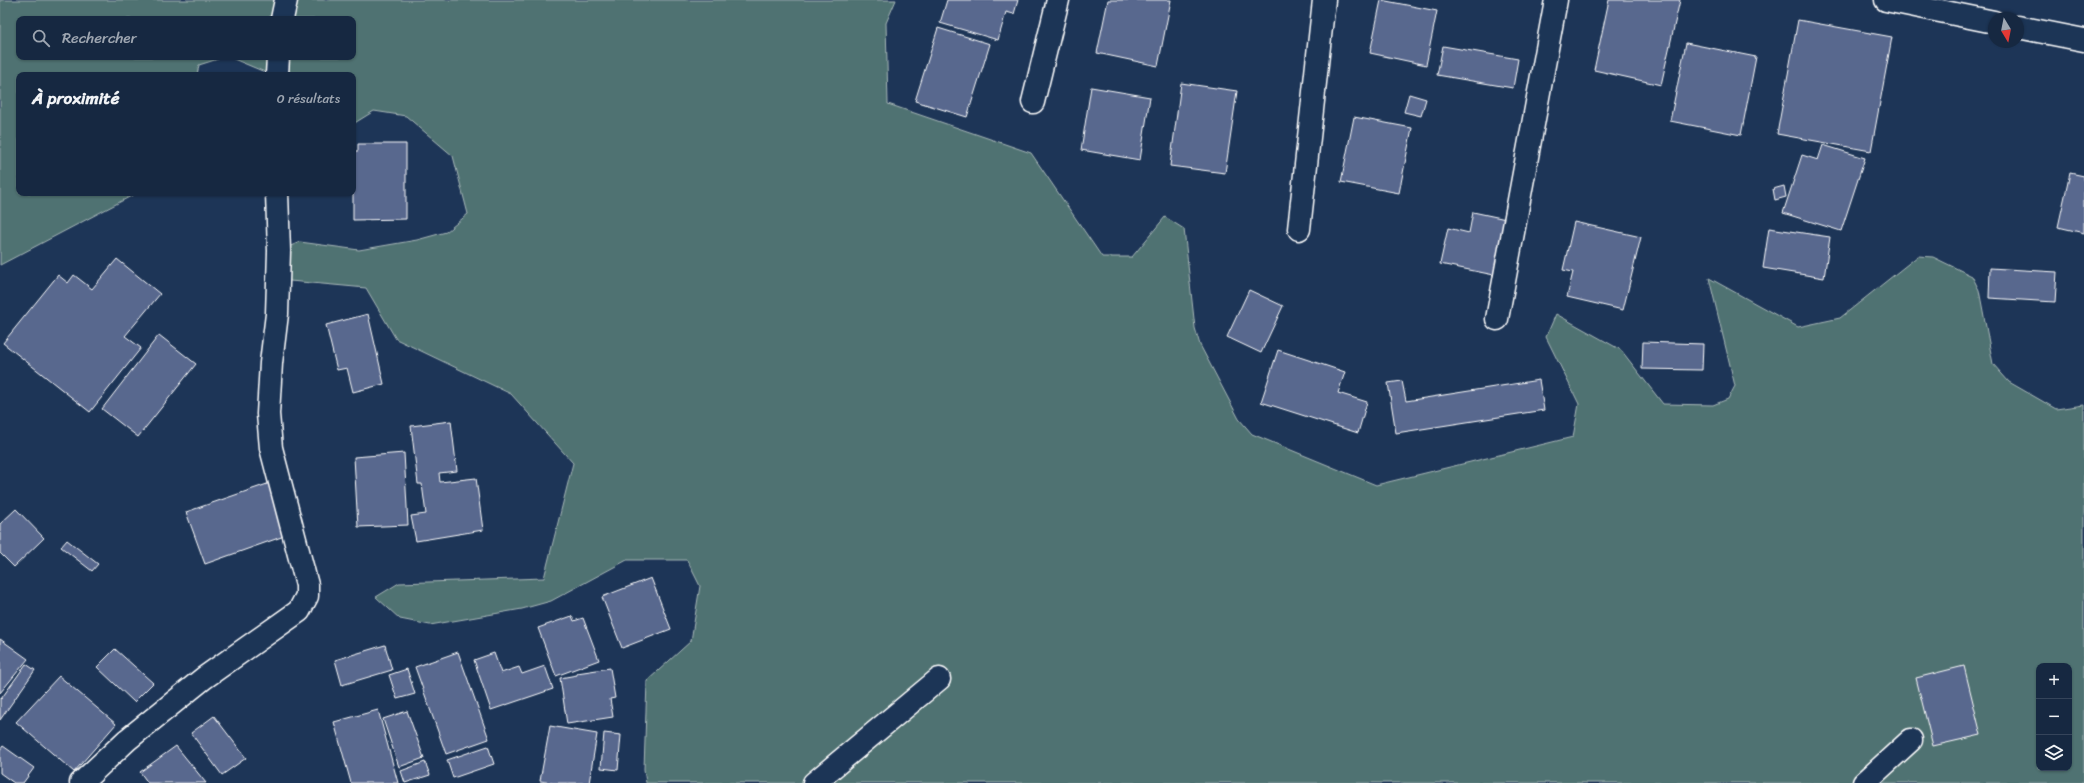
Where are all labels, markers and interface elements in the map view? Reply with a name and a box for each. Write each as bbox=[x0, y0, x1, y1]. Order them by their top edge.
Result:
north arrow bbox=[1988, 12, 2024, 48]
search box bbox=[16, 16, 356, 60]
text: Rechercher bbox=[62, 25, 137, 51]
icon: search bbox=[30, 27, 52, 49]
text: À proximité bbox=[32, 83, 119, 113]
text: 0 résultats bbox=[277, 87, 340, 110]
map controls bbox=[2036, 663, 2072, 771]
button: + bbox=[2036, 663, 2072, 699]
button: − bbox=[2036, 699, 2072, 735]
button: layers bbox=[2036, 735, 2072, 771]

